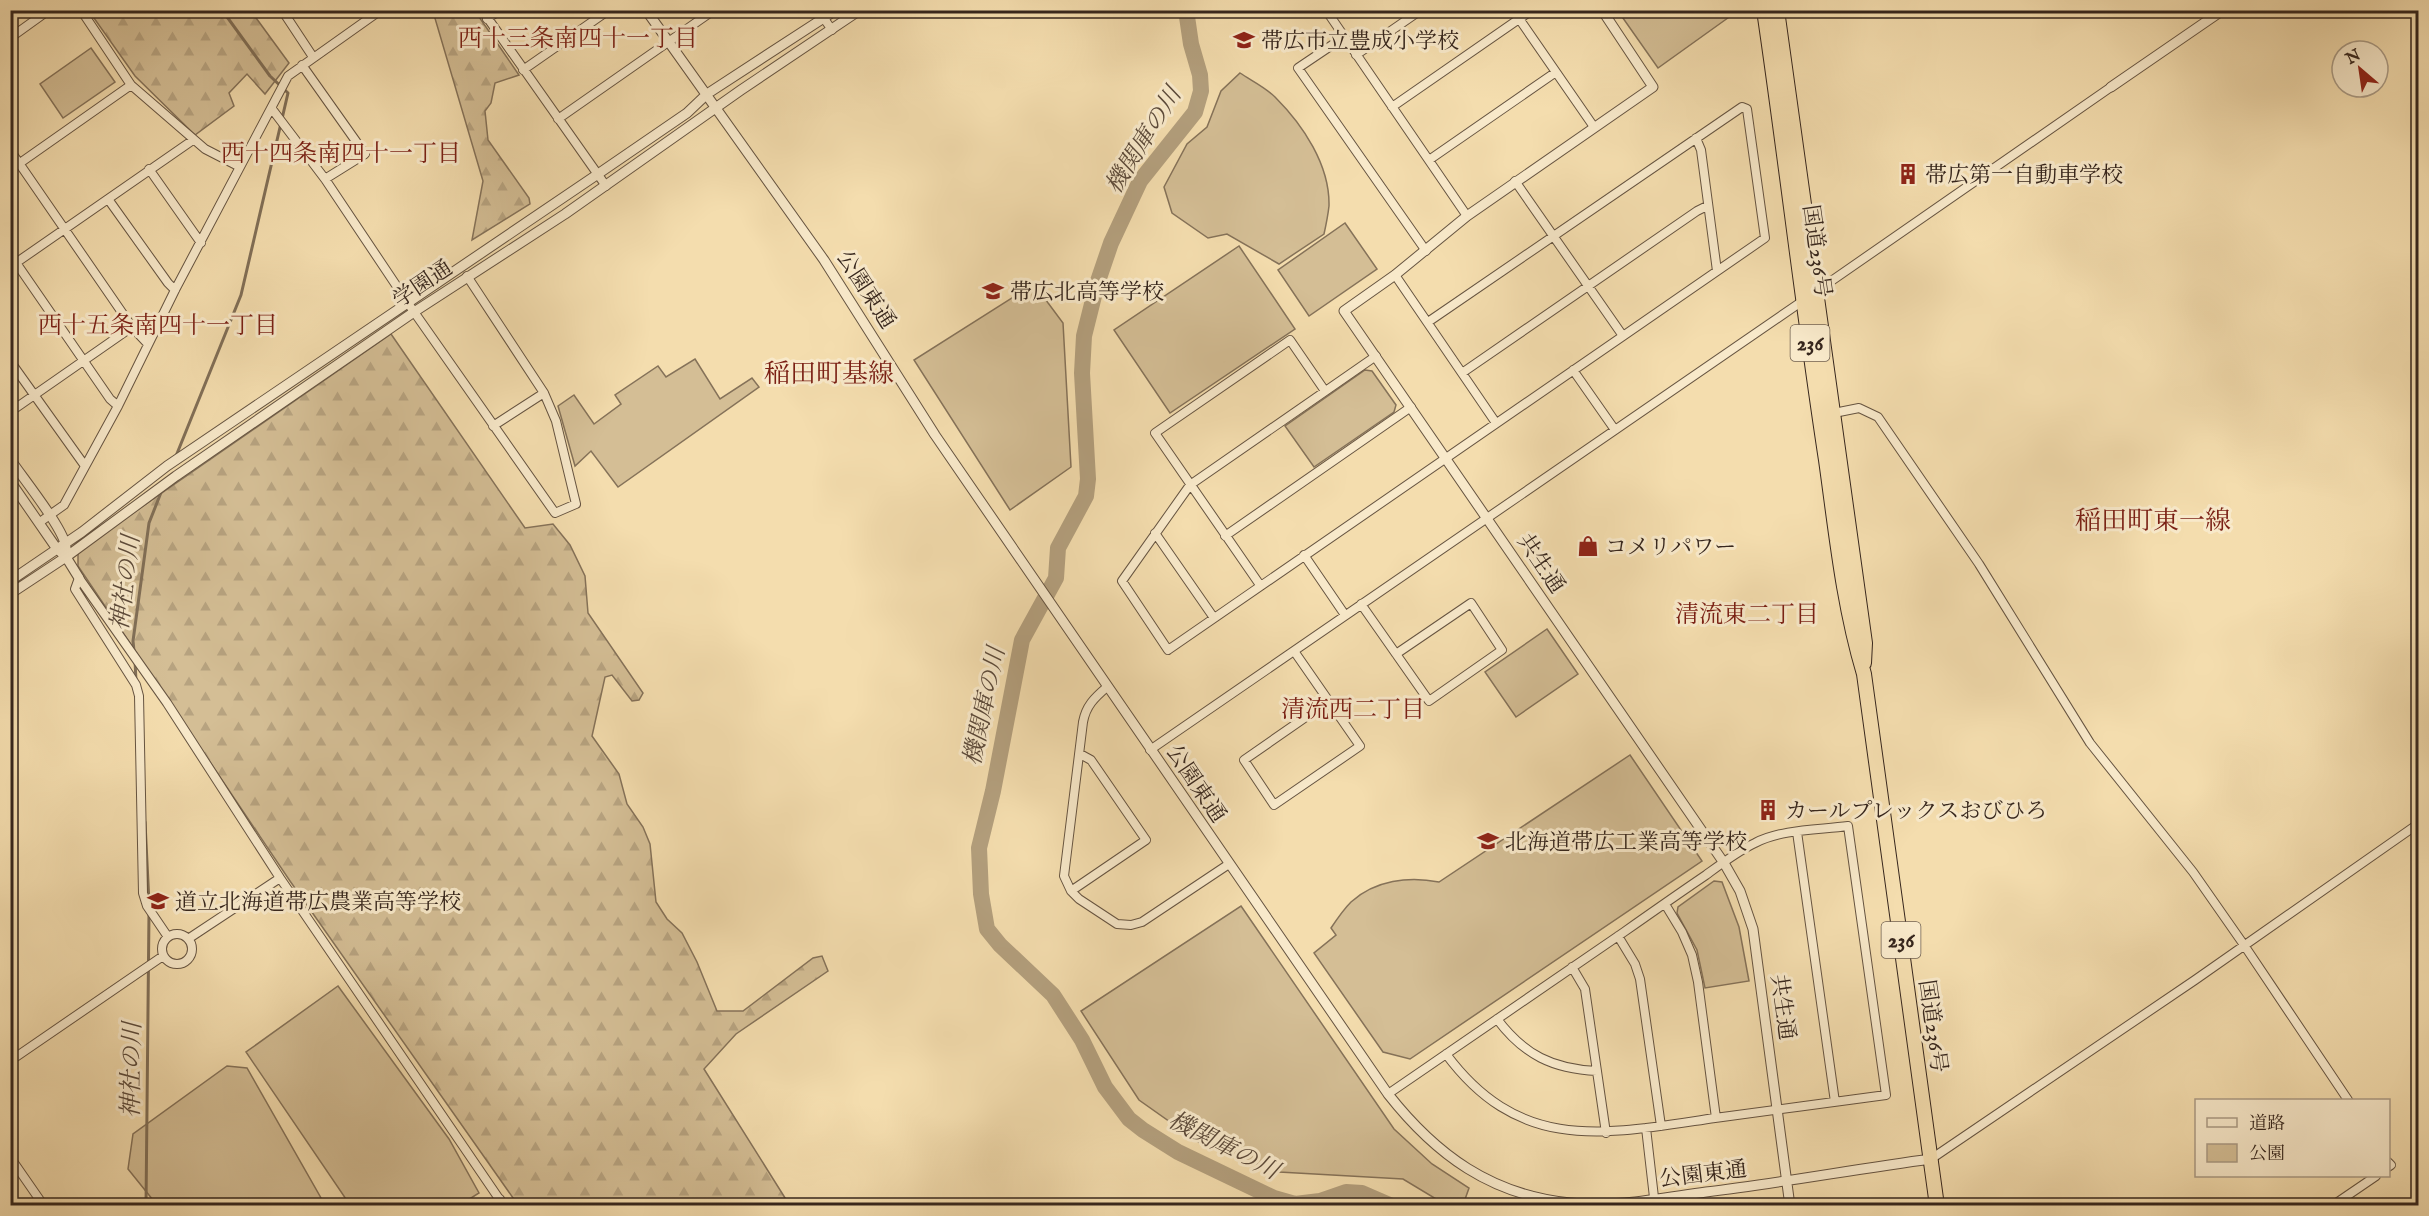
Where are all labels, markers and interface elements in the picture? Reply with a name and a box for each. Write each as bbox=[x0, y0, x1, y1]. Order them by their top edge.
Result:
district label: 西十三条南四十一丁目 bbox=[458, 24, 698, 55]
school or university icon: 帯広市立豊成小学校 bbox=[1232, 28, 1256, 52]
place label: 帯広市立豊成小学校 bbox=[1261, 28, 1459, 56]
north arrow bbox=[2330, 39, 2390, 99]
text: N bbox=[2342, 45, 2365, 70]
water label: 機関庫の川 bbox=[1099, 79, 1191, 200]
district label: 西十四条南四十一丁目 bbox=[221, 139, 461, 170]
building icon: 帯広第一自動車学校 bbox=[1896, 162, 1920, 186]
place label: 帯広第一自動車学校 bbox=[1925, 162, 2123, 190]
street label: 国道236号 bbox=[1796, 203, 1836, 300]
street label: 公園東通 bbox=[830, 246, 901, 335]
street label: 学園通 bbox=[388, 255, 458, 315]
school or university icon: 帯広北高等学校 bbox=[981, 279, 1005, 303]
place label: 帯広北高等学校 bbox=[1010, 279, 1164, 307]
district label: 西十五条南四十一丁目 bbox=[38, 311, 278, 342]
road number: 236 bbox=[1790, 325, 1830, 361]
district label: 稲田町基線 bbox=[764, 358, 894, 391]
district label: 稲田町東一線 bbox=[2075, 505, 2231, 538]
street label: 共生通 bbox=[1510, 529, 1570, 599]
water label: 神社の川 bbox=[105, 531, 148, 633]
shop icon: コメリパワー bbox=[1576, 534, 1600, 558]
place label: コメリパワー bbox=[1605, 534, 1736, 562]
district label: 清流東二丁目 bbox=[1675, 600, 1819, 631]
water label: 機関庫の川 bbox=[958, 641, 1014, 768]
district label: 清流西二丁目 bbox=[1281, 695, 1425, 726]
street label: 公園東通 bbox=[1159, 740, 1232, 828]
building icon: カールプレックスおびひろ bbox=[1756, 798, 1780, 822]
place label: カールプレックスおびひろ bbox=[1785, 798, 2047, 826]
school or university icon: 北海道帯広工業高等学校 bbox=[1476, 829, 1500, 853]
place label: 北海道帯広工業高等学校 bbox=[1505, 829, 1747, 857]
school or university icon: 道立北海道帯広農業高等学校 bbox=[146, 889, 170, 913]
place label: 道立北海道帯広農業高等学校 bbox=[175, 889, 461, 917]
road number: 236 bbox=[1882, 922, 1920, 958]
street label: 共生通 bbox=[1764, 973, 1800, 1042]
street label: 国道236号 bbox=[1912, 978, 1952, 1075]
water label: 神社の川 bbox=[116, 1019, 149, 1118]
legend bbox=[2195, 1099, 2390, 1177]
water label: 機関庫の川 bbox=[1163, 1105, 1286, 1189]
text: 道路 bbox=[2249, 1113, 2285, 1136]
text: 公園 bbox=[2249, 1143, 2285, 1166]
street label: 公園東通 bbox=[1658, 1156, 1749, 1194]

